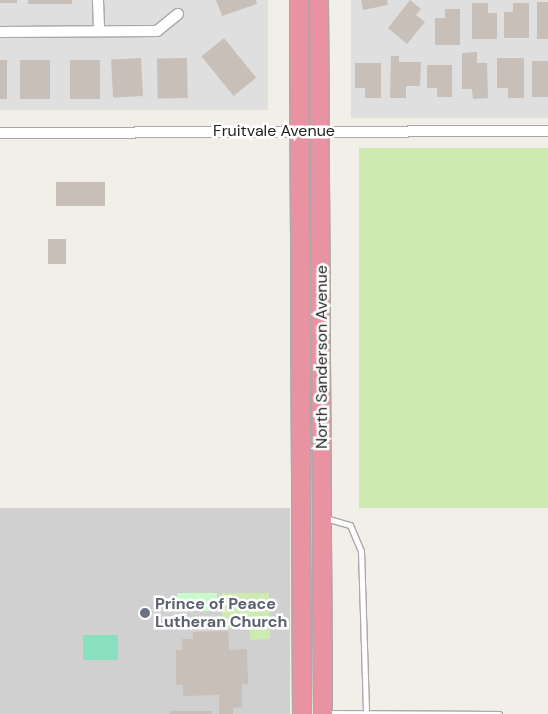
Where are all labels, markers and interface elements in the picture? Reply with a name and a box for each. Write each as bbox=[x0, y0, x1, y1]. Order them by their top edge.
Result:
street label: Fruitvale Avenue bbox=[213, 121, 335, 141]
street label: North Sanderson Avenue bbox=[312, 265, 332, 449]
place label: Prince of Peace Lutheran Church bbox=[155, 594, 287, 632]
marker: Prince of Peace Lutheran Church bbox=[139, 607, 151, 619]

